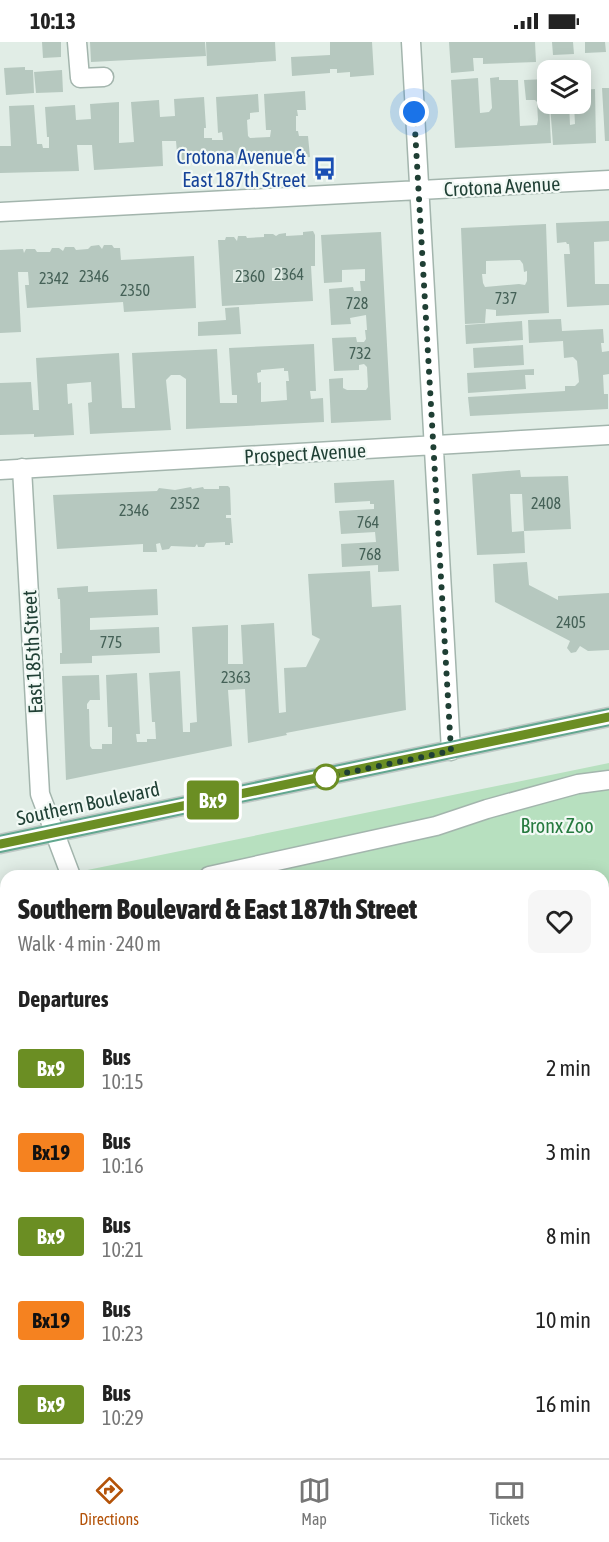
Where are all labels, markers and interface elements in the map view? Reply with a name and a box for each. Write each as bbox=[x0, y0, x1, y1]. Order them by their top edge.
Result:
text: 10:13 bbox=[30, 8, 76, 34]
map controls bbox=[537, 60, 591, 114]
button: layers bbox=[537, 60, 591, 114]
your location bbox=[399, 97, 429, 127]
place label: Crotona Avenue & East 187th Street bbox=[177, 145, 307, 191]
bus stop icon: Crotona Avenue & East 187th Street bbox=[311, 155, 337, 181]
street label: Crotona Avenue bbox=[443, 171, 561, 201]
house number: 2364 bbox=[274, 265, 304, 283]
house number: 2346 bbox=[79, 267, 109, 285]
house number: 2360 bbox=[235, 267, 265, 285]
house number: 2342 bbox=[39, 269, 69, 287]
house number: 2350 bbox=[120, 281, 150, 299]
house number: 737 bbox=[495, 289, 517, 307]
house number: 728 bbox=[346, 294, 368, 312]
house number: 732 bbox=[349, 344, 371, 362]
street label: Prospect Avenue bbox=[244, 438, 366, 468]
house number: 2352 bbox=[170, 494, 200, 512]
house number: 2408 bbox=[531, 494, 561, 512]
house number: 2346 bbox=[119, 501, 149, 519]
house number: 764 bbox=[357, 513, 379, 531]
house number: 768 bbox=[359, 545, 381, 563]
street label: East 185th Street bbox=[17, 589, 47, 714]
house number: 2405 bbox=[556, 613, 586, 631]
house number: 775 bbox=[100, 633, 122, 651]
house number: 2363 bbox=[221, 668, 251, 686]
unlabelled marker bbox=[313, 764, 339, 790]
street label: Southern Boulevard bbox=[14, 777, 162, 829]
line badge: Bx9 bbox=[178, 780, 248, 819]
text: Bx9 bbox=[199, 788, 227, 812]
park label: Bronx Zoo bbox=[520, 814, 594, 837]
button: heart bbox=[528, 890, 591, 953]
text: Southern Boulevard & East 187th Street bbox=[18, 893, 417, 925]
text: Walk · 4 min · 240 m bbox=[18, 932, 161, 955]
text: Departures bbox=[18, 986, 108, 1012]
text: Bus bbox=[102, 1044, 131, 1070]
text: 2 min bbox=[546, 1055, 591, 1081]
text: Bx9 bbox=[37, 1056, 65, 1080]
text: 10:15 bbox=[102, 1070, 144, 1093]
text: Bus bbox=[102, 1128, 131, 1154]
text: 3 min bbox=[546, 1139, 591, 1165]
text: Bx19 bbox=[32, 1140, 70, 1164]
text: 10:16 bbox=[102, 1154, 144, 1177]
text: Bus bbox=[102, 1212, 131, 1238]
text: 8 min bbox=[546, 1223, 591, 1249]
text: Bx9 bbox=[37, 1224, 65, 1248]
text: 10:21 bbox=[102, 1238, 144, 1261]
text: Bus bbox=[102, 1296, 131, 1322]
text: 10 min bbox=[536, 1307, 591, 1333]
text: Bx19 bbox=[32, 1308, 70, 1332]
text: 10:23 bbox=[102, 1322, 144, 1345]
text: Bus bbox=[102, 1380, 131, 1406]
text: 16 min bbox=[536, 1391, 591, 1417]
text: Bx9 bbox=[37, 1392, 65, 1416]
text: 10:29 bbox=[102, 1406, 144, 1429]
tab: Directions bbox=[79, 1474, 139, 1528]
tab: Map bbox=[298, 1474, 331, 1528]
tab: Tickets bbox=[489, 1474, 530, 1528]

